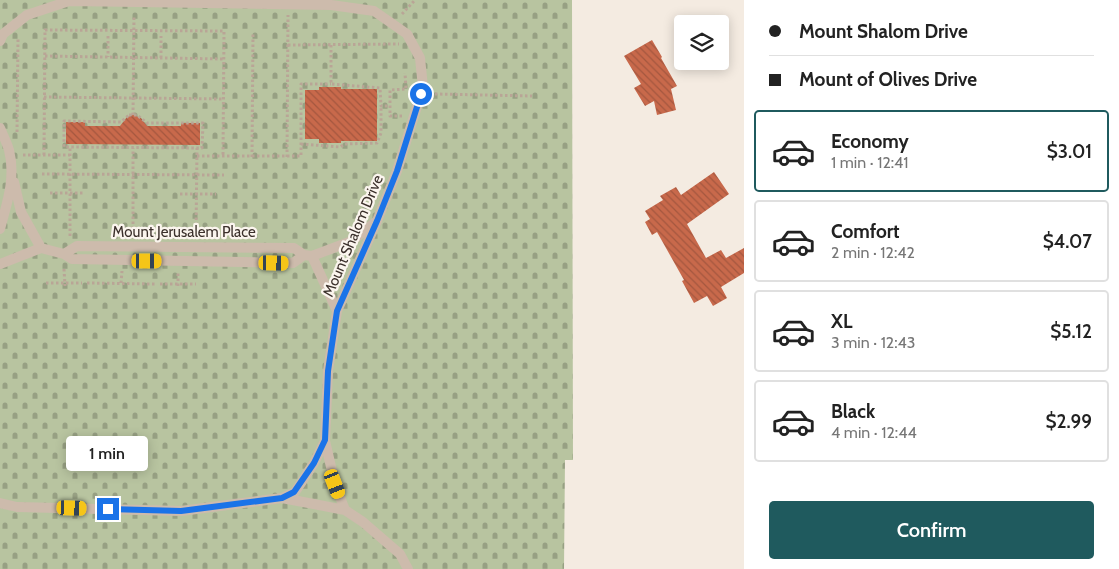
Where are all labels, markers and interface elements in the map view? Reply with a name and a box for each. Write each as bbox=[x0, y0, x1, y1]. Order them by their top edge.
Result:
map controls bbox=[674, 15, 729, 70]
button: layers bbox=[674, 15, 729, 70]
text: Mount Shalom Drive bbox=[799, 20, 968, 43]
text: Mount of Olives Drive bbox=[799, 68, 977, 91]
route start bbox=[410, 83, 432, 105]
icon: car bbox=[771, 129, 816, 174]
text: Economy bbox=[831, 130, 909, 153]
text: $3.01 bbox=[1047, 140, 1092, 163]
text: 1 min · 12:41 bbox=[831, 153, 909, 172]
street label: Mount Shalom Drive bbox=[319, 172, 387, 300]
icon: car bbox=[771, 219, 816, 264]
text: Comfort bbox=[831, 220, 900, 243]
street label: Mount Jerusalem Place bbox=[112, 223, 256, 241]
text: $4.07 bbox=[1043, 230, 1092, 253]
text: 2 min · 12:42 bbox=[831, 243, 915, 262]
car bbox=[132, 254, 162, 269]
car bbox=[258, 255, 289, 271]
icon: car bbox=[771, 309, 816, 354]
text: XL bbox=[831, 310, 852, 333]
text: $5.12 bbox=[1050, 320, 1092, 343]
text: 3 min · 12:43 bbox=[831, 333, 915, 352]
icon: car bbox=[771, 399, 816, 444]
text: Black bbox=[831, 400, 875, 423]
text: $2.99 bbox=[1046, 410, 1092, 433]
text: 4 min · 12:44 bbox=[831, 423, 917, 442]
callout: 1 min bbox=[67, 436, 149, 472]
text: 1 min bbox=[89, 444, 125, 463]
car bbox=[322, 467, 347, 501]
route end bbox=[97, 498, 119, 520]
car bbox=[56, 500, 87, 516]
button: Confirm bbox=[769, 501, 1094, 559]

